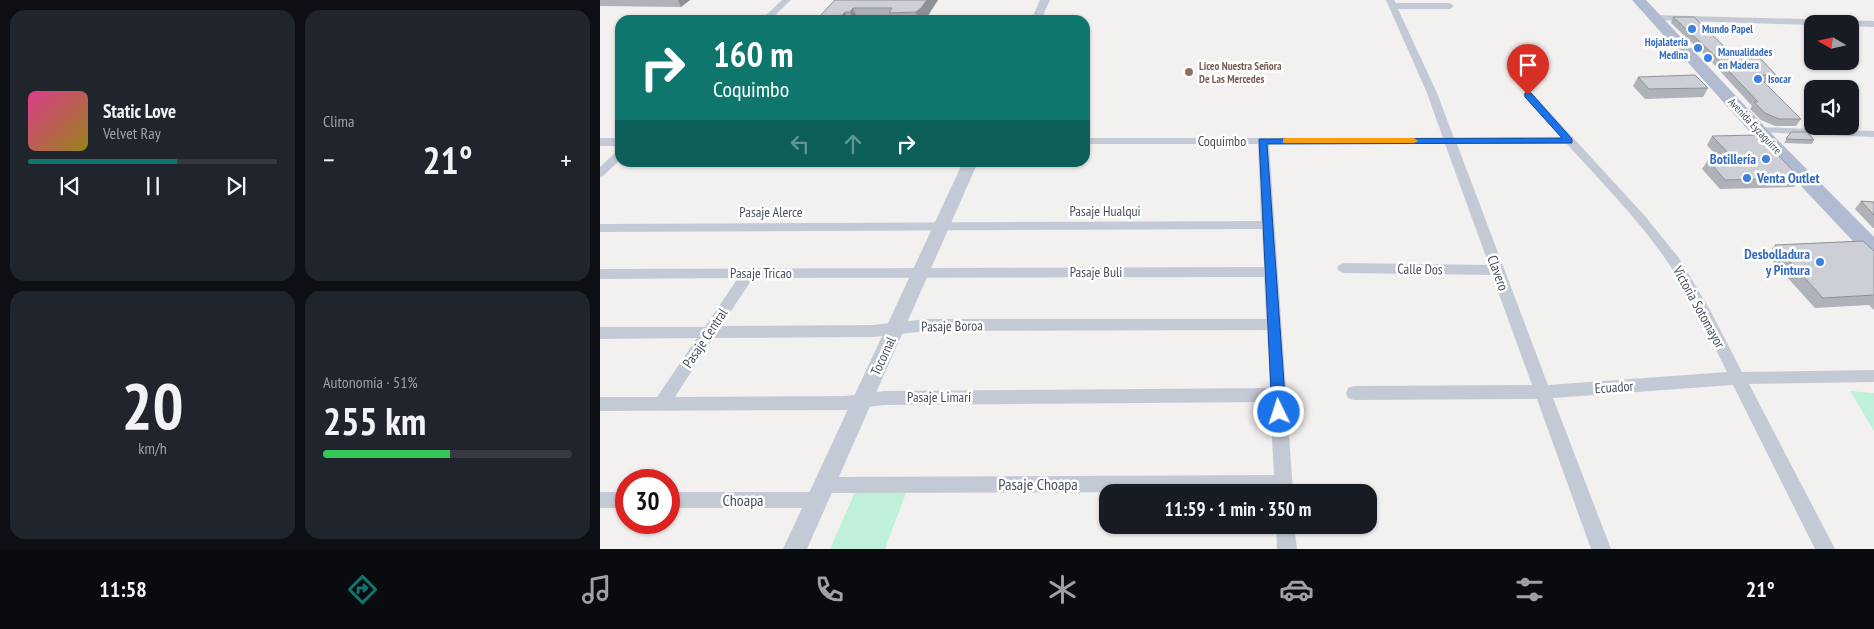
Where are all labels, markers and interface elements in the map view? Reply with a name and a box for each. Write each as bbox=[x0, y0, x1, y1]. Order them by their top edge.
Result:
north arrow bbox=[1804, 15, 1859, 70]
map controls bbox=[1804, 15, 1859, 135]
place label: Mundo Papel bbox=[1702, 22, 1753, 36]
marker: Mundo Papel bbox=[1686, 23, 1698, 35]
text: 160 m bbox=[713, 31, 794, 77]
icon: right bbox=[630, 35, 695, 100]
place label: Hojalatería Medina bbox=[1645, 35, 1688, 62]
marker: Hojalatería Medina bbox=[1692, 42, 1704, 54]
pin bbox=[1507, 44, 1549, 95]
place label: Manualidades en Madera bbox=[1718, 45, 1772, 72]
icon: arrive bbox=[1514, 51, 1542, 79]
marker: Manualidades en Madera bbox=[1702, 52, 1714, 64]
place label: Liceo Nuestra Señora De Las Mercedes bbox=[1199, 59, 1282, 86]
marker: Liceo Nuestra Señora De Las Mercedes bbox=[1183, 66, 1195, 78]
place label: Isocar bbox=[1768, 72, 1792, 86]
marker: Isocar bbox=[1752, 73, 1764, 85]
text: Coquimbo bbox=[713, 75, 789, 103]
button: sound bbox=[1804, 80, 1859, 135]
street label: Avenida Eyzaguirre bbox=[1725, 95, 1785, 157]
text: Static Love bbox=[103, 99, 176, 123]
text: Clima bbox=[323, 111, 354, 131]
text: Velvet Ray bbox=[103, 123, 161, 143]
icon: left bbox=[786, 130, 814, 158]
icon: ahead bbox=[839, 130, 867, 158]
icon: right bbox=[892, 130, 920, 158]
street label: Coquimbo bbox=[1198, 132, 1246, 150]
text: 21° bbox=[422, 135, 473, 184]
text: − bbox=[323, 141, 335, 178]
text: + bbox=[560, 141, 572, 178]
place label: Botillería bbox=[1710, 150, 1756, 168]
marker: Botillería bbox=[1760, 153, 1772, 165]
place label: Venta Outlet bbox=[1756, 169, 1820, 187]
icon: previous bbox=[56, 172, 84, 200]
icon: pause bbox=[139, 172, 167, 200]
icon: next bbox=[222, 172, 250, 200]
marker: Venta Outlet bbox=[1741, 172, 1753, 184]
street label: Pasaje Hualqui bbox=[1069, 202, 1141, 220]
street label: Pasaje Alerce bbox=[739, 203, 803, 221]
place label: Desbolladura y Pintura bbox=[1744, 245, 1810, 279]
street label: Clavero bbox=[1483, 253, 1513, 293]
marker: Desbolladura y Pintura bbox=[1814, 256, 1826, 268]
street label: Calle Dos bbox=[1397, 260, 1443, 278]
street label: Victoria Sotomayor bbox=[1668, 262, 1729, 351]
street label: Pasaje Buli bbox=[1070, 263, 1122, 281]
street label: Pasaje Tricao bbox=[730, 264, 792, 282]
street label: Pasaje Central bbox=[678, 304, 732, 371]
street label: Pasaje Boroa bbox=[921, 316, 983, 336]
street label: Tocornal bbox=[866, 333, 900, 378]
text: 20 bbox=[121, 363, 184, 447]
text: Autonomía · 51% bbox=[323, 372, 418, 392]
street label: Ecuador bbox=[1594, 377, 1634, 397]
position arrow bbox=[1252, 385, 1304, 437]
street label: Pasaje Limarí bbox=[907, 388, 971, 406]
text: 255 km bbox=[323, 396, 426, 445]
text: km/h bbox=[138, 438, 167, 458]
speed limit sign: 30 bbox=[615, 469, 680, 534]
street label: Pasaje Choapa bbox=[998, 474, 1078, 494]
street label: Choapa bbox=[722, 490, 764, 510]
text: 11:59 · 1 min · 350 m bbox=[1165, 497, 1311, 521]
icon: directions bbox=[345, 572, 380, 607]
icon: music bbox=[579, 572, 614, 607]
icon: phone bbox=[812, 572, 847, 607]
icon: climate bbox=[1045, 572, 1080, 607]
icon: car bbox=[1279, 572, 1314, 607]
icon: filters bbox=[1512, 572, 1547, 607]
text: 11:58 bbox=[99, 575, 147, 603]
text: 21° bbox=[1746, 575, 1775, 603]

